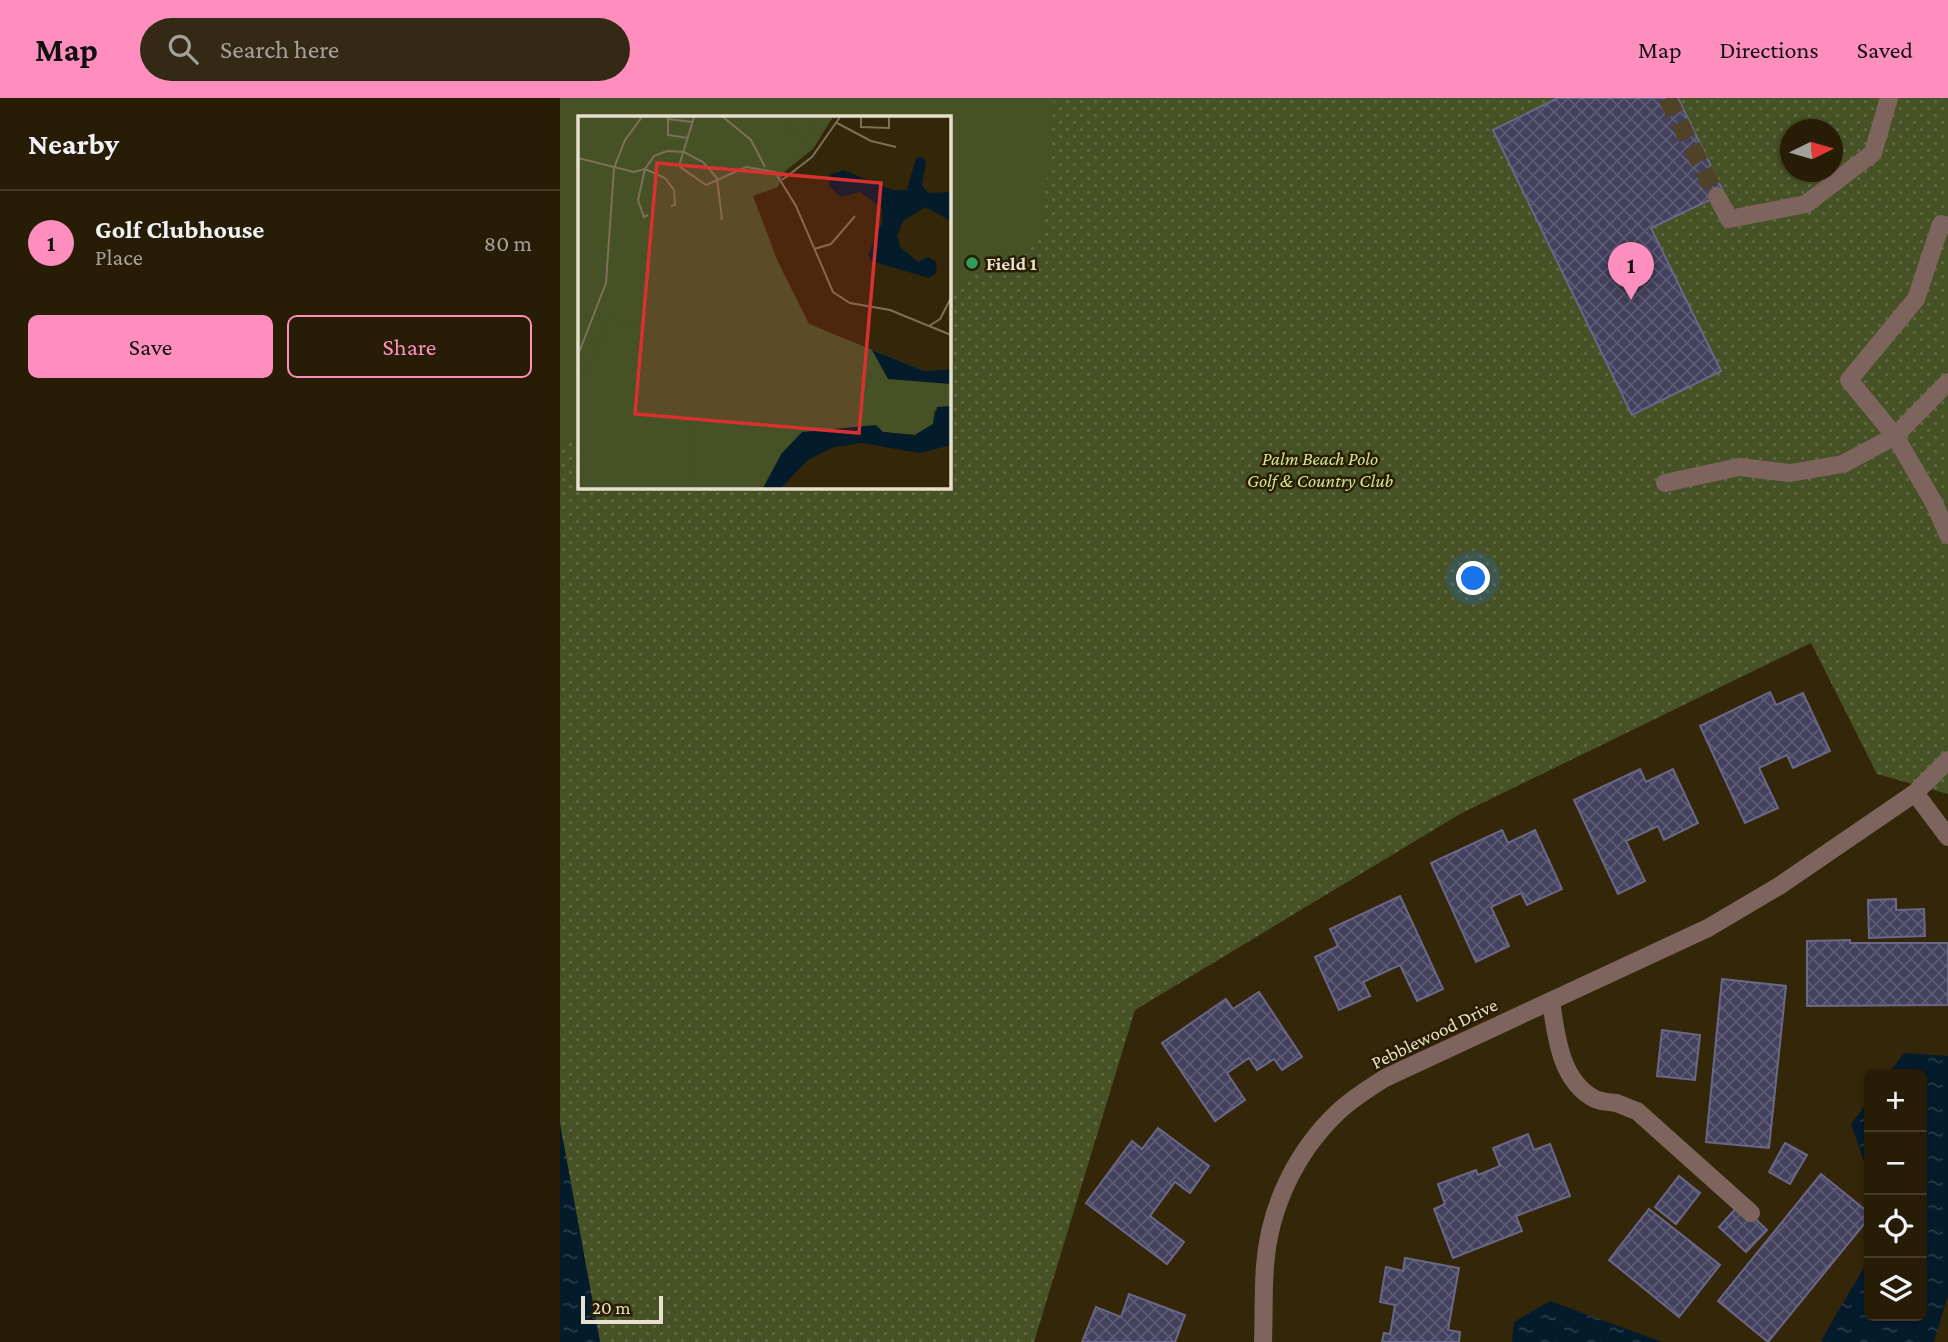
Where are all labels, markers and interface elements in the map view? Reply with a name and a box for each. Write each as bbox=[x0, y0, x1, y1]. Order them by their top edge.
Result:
search box bbox=[140, 18, 630, 81]
icon: search bbox=[164, 30, 202, 68]
text: Map bbox=[35, 31, 98, 68]
text: Search here bbox=[220, 35, 339, 64]
text: Map bbox=[1638, 36, 1682, 63]
text: Directions bbox=[1720, 36, 1819, 63]
text: Saved bbox=[1857, 36, 1913, 63]
inset map bbox=[578, 116, 950, 488]
north arrow bbox=[1780, 119, 1843, 182]
text: Nearby bbox=[28, 127, 119, 160]
text: Golf Clubhouse bbox=[95, 215, 264, 244]
text: 1 bbox=[47, 230, 55, 256]
text: 80 m bbox=[484, 230, 532, 256]
pin: 1 bbox=[1608, 242, 1654, 300]
text: Place bbox=[95, 244, 143, 270]
place label: Field 1 bbox=[986, 253, 1037, 274]
marker: Field 1 bbox=[964, 255, 980, 271]
button: Save bbox=[28, 315, 273, 378]
button: Share bbox=[287, 315, 532, 378]
park label: Palm Beach Polo Golf & Country Club bbox=[1247, 448, 1393, 491]
your location bbox=[1456, 561, 1490, 595]
street label: Pebblewood Drive bbox=[1368, 994, 1501, 1073]
map controls bbox=[1864, 1069, 1927, 1321]
button: + bbox=[1864, 1069, 1927, 1132]
button: − bbox=[1864, 1132, 1927, 1195]
button: locate bbox=[1864, 1195, 1927, 1258]
button: layers bbox=[1864, 1258, 1927, 1321]
scale bar bbox=[581, 1293, 663, 1325]
text: 20 m bbox=[592, 1297, 631, 1318]

